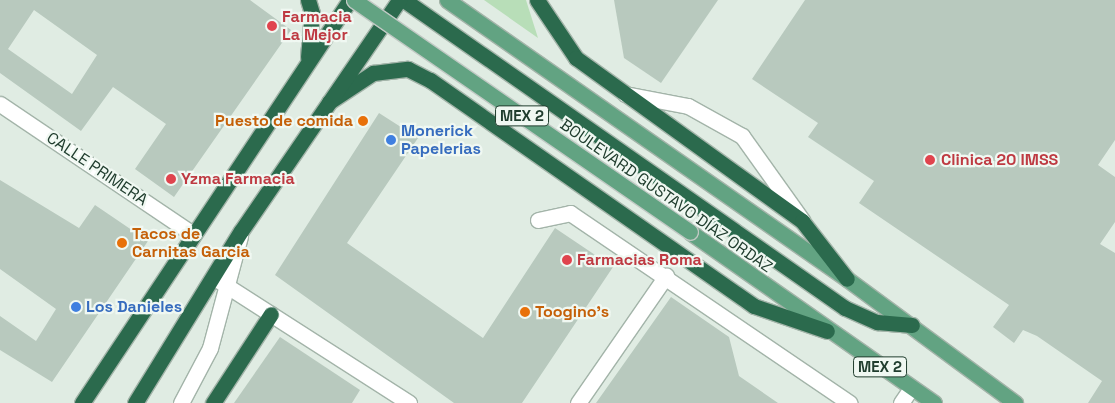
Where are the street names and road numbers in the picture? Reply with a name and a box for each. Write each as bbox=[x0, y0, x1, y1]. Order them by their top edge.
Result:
road number: MEX 2 bbox=[494, 104, 550, 128]
street label: BOULEVARD GUSTAVO DÍAZ ORDAZ bbox=[556, 115, 776, 277]
street label: CALLE PRIMERA bbox=[43, 128, 151, 210]
road number: MEX 2 bbox=[852, 354, 908, 380]

